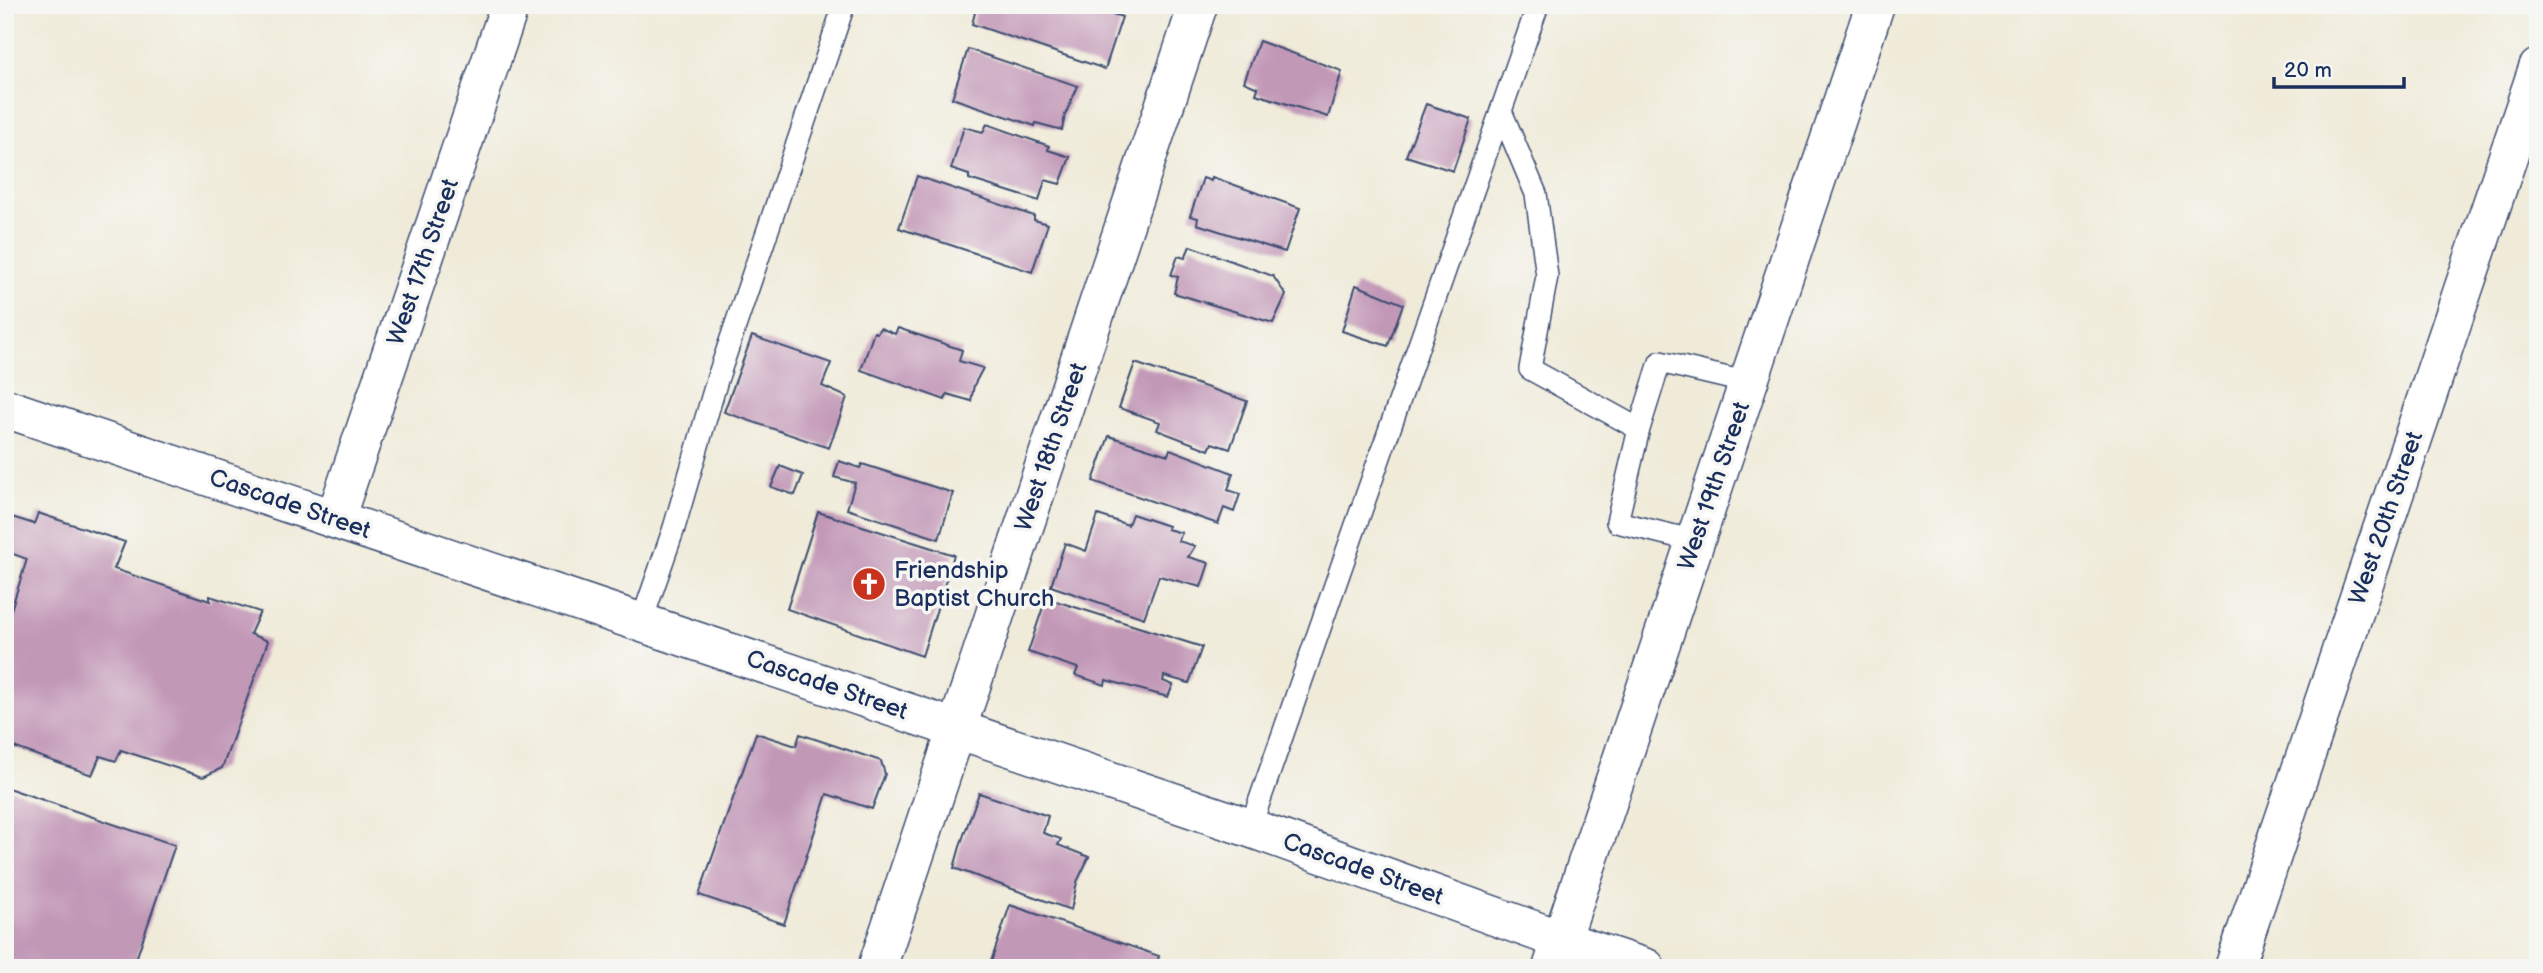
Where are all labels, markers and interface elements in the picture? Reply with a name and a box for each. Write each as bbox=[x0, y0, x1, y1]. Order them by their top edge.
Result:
scale bar bbox=[2274, 46, 2403, 90]
text: 20 m bbox=[2284, 58, 2332, 83]
street label: West 17th Street bbox=[381, 174, 465, 349]
street label: West 18th Street bbox=[1009, 358, 1094, 535]
street label: West 19th Street bbox=[1672, 397, 1757, 574]
street label: West 20th Street bbox=[2343, 427, 2429, 608]
street label: Cascade Street bbox=[205, 463, 375, 545]
place label: Friendship Baptist Church bbox=[894, 556, 1054, 613]
church icon: Friendship Baptist Church bbox=[850, 565, 888, 603]
street label: Cascade Street bbox=[742, 644, 912, 726]
street label: Cascade Street bbox=[1279, 827, 1448, 912]

